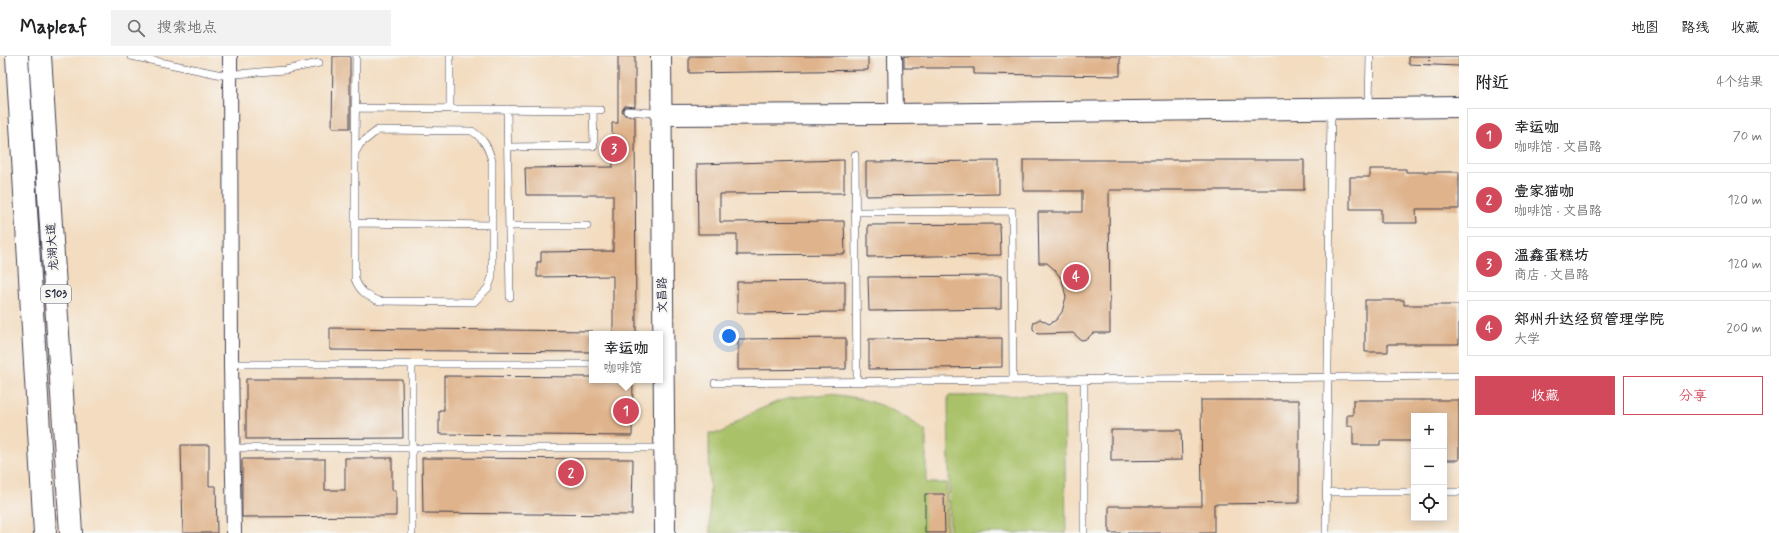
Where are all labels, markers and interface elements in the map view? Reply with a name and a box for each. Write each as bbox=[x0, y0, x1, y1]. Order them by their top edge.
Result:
search box bbox=[111, 10, 391, 46]
text: Mapleaf bbox=[20, 15, 87, 40]
icon: search bbox=[125, 17, 147, 39]
text: 搜索地点 bbox=[157, 18, 217, 38]
text: 地图 bbox=[1631, 19, 1659, 37]
text: 路线 bbox=[1681, 19, 1709, 37]
text: 收藏 bbox=[1731, 19, 1759, 37]
text: 附近 bbox=[1475, 72, 1509, 94]
text: 4个结果 bbox=[1716, 74, 1763, 91]
text: 幸运咖 bbox=[1514, 118, 1559, 138]
text: 1 bbox=[1486, 128, 1492, 145]
text: 70 m bbox=[1733, 128, 1762, 145]
pin: 3 bbox=[601, 134, 627, 164]
text: 咖啡馆 · 文昌路 bbox=[1514, 139, 1602, 156]
text: 壹家猫咖 bbox=[1514, 182, 1574, 202]
text: 2 bbox=[1486, 192, 1492, 209]
text: 120 m bbox=[1728, 192, 1762, 209]
text: 咖啡馆 · 文昌路 bbox=[1514, 203, 1602, 220]
street label: 龙湖大道 bbox=[43, 222, 63, 272]
text: 温鑫蛋糕坊 bbox=[1514, 246, 1589, 266]
text: 3 bbox=[1486, 256, 1492, 273]
text: 120 m bbox=[1728, 256, 1762, 273]
pin: 4 bbox=[1063, 262, 1089, 292]
text: 商店 · 文昌路 bbox=[1514, 267, 1589, 284]
street label: 文昌路 bbox=[655, 277, 671, 313]
road number: S103 bbox=[41, 285, 71, 303]
text: 郑州升达经贸管理学院 bbox=[1514, 310, 1664, 330]
text: 4 bbox=[1485, 320, 1493, 337]
text: 200 m bbox=[1727, 320, 1762, 337]
your location bbox=[719, 326, 739, 346]
popup bbox=[589, 331, 663, 383]
text: 大学 bbox=[1514, 331, 1540, 348]
text: 幸运咖 bbox=[603, 339, 649, 359]
text: 咖啡馆 bbox=[603, 360, 643, 377]
button: 收藏 bbox=[1475, 376, 1615, 415]
button: 分享 bbox=[1623, 376, 1763, 415]
pin: 1 bbox=[613, 396, 639, 426]
map controls bbox=[1411, 413, 1447, 521]
button: + bbox=[1411, 413, 1447, 449]
button: − bbox=[1411, 449, 1447, 485]
pin: 2 bbox=[558, 458, 584, 488]
button: locate bbox=[1411, 485, 1447, 521]

